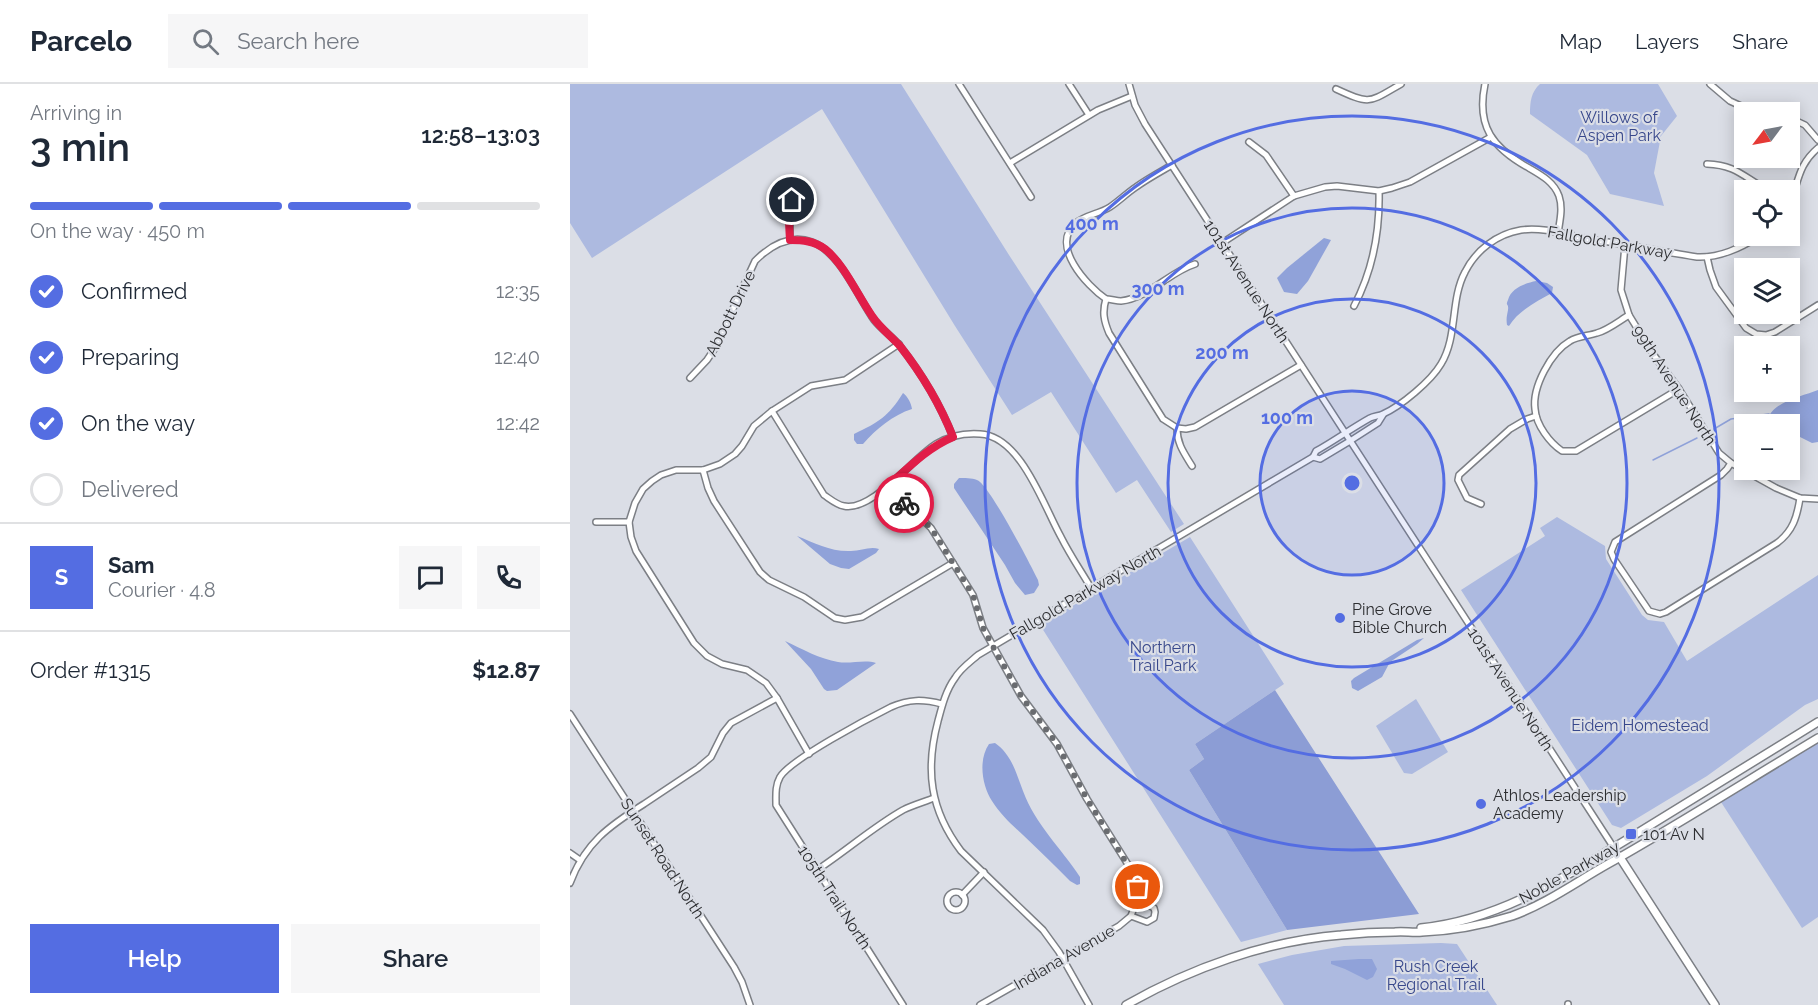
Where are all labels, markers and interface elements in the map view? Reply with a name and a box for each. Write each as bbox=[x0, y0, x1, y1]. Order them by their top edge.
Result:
search box bbox=[168, 14, 588, 68]
text: Parcelo bbox=[30, 25, 132, 58]
icon: search bbox=[189, 25, 222, 58]
text: Search here bbox=[237, 28, 359, 54]
text: Map bbox=[1559, 29, 1602, 54]
text: Layers bbox=[1635, 29, 1699, 54]
text: Share bbox=[1732, 29, 1788, 54]
text: Arriving in bbox=[30, 101, 122, 125]
north arrow bbox=[1734, 102, 1800, 168]
map controls bbox=[1734, 102, 1800, 480]
park label: Willows of Aspen Park bbox=[1577, 108, 1661, 145]
text: 12:58–13:03 bbox=[421, 122, 540, 148]
text: 3 min bbox=[30, 124, 130, 170]
pin bbox=[766, 174, 817, 225]
button: locate bbox=[1734, 180, 1800, 246]
icon: home bbox=[775, 183, 808, 216]
text: 400 m bbox=[1065, 213, 1119, 234]
street label: 101st Avenue North bbox=[1200, 216, 1293, 346]
text: On the way · 450 m bbox=[30, 219, 205, 243]
street label: Fallgold Parkway bbox=[1546, 222, 1674, 263]
button: layers bbox=[1734, 258, 1800, 324]
street label: Abbott Drive bbox=[702, 267, 759, 359]
icon: check bbox=[30, 275, 63, 308]
text: Confirmed bbox=[81, 278, 188, 304]
text: 300 m bbox=[1131, 278, 1185, 299]
text: 12:35 bbox=[496, 279, 540, 303]
street label: 99th Avenue North bbox=[1629, 322, 1720, 449]
button: + bbox=[1734, 336, 1800, 402]
icon: check bbox=[30, 341, 63, 374]
text: 200 m bbox=[1195, 342, 1249, 363]
text: Preparing bbox=[81, 344, 179, 370]
text: 12:40 bbox=[494, 345, 540, 369]
icon: check bbox=[30, 407, 63, 440]
text: 100 m bbox=[1261, 407, 1313, 428]
text: On the way bbox=[81, 410, 195, 436]
text: 12:42 bbox=[496, 411, 540, 435]
button: − bbox=[1734, 414, 1800, 480]
courier bbox=[874, 473, 934, 533]
centre of rings bbox=[1342, 473, 1362, 493]
text: Delivered bbox=[81, 476, 179, 502]
icon: bike bbox=[888, 487, 921, 520]
street label: Fallgold Parkway North bbox=[1006, 541, 1164, 644]
button: chat bbox=[399, 546, 462, 609]
button: phone bbox=[477, 546, 540, 609]
text: Sam bbox=[108, 552, 155, 578]
text: S bbox=[55, 564, 68, 590]
text: Courier · 4.8 bbox=[108, 578, 216, 602]
place label: Pine Grove Bible Church bbox=[1352, 600, 1447, 637]
marker: Pine Grove Bible Church bbox=[1333, 611, 1347, 625]
street label: 101st Avenue North bbox=[1464, 624, 1557, 754]
park label: Northern Trail Park bbox=[1130, 638, 1197, 675]
text: Order #1315 bbox=[30, 657, 151, 683]
text: $12.87 bbox=[472, 657, 540, 683]
park label: Eidem Homestead bbox=[1571, 716, 1709, 735]
place label: Athlos Leadership Academy bbox=[1493, 786, 1627, 823]
street label: Sunset Road North bbox=[617, 795, 709, 922]
marker: Athlos Leadership Academy bbox=[1474, 797, 1488, 811]
place label: 101 Av N bbox=[1643, 825, 1705, 844]
marker: 101 Av N bbox=[1624, 827, 1638, 841]
street label: Noble Parkway bbox=[1516, 837, 1623, 908]
street label: 105th Trail North bbox=[794, 842, 875, 953]
pin bbox=[1112, 861, 1163, 912]
icon: bag bbox=[1121, 870, 1154, 903]
street label: Indiana Avenue bbox=[1010, 921, 1118, 994]
button: Help bbox=[30, 924, 279, 993]
button: Share bbox=[291, 924, 540, 993]
park label: Rush Creek Regional Trail bbox=[1387, 957, 1486, 994]

